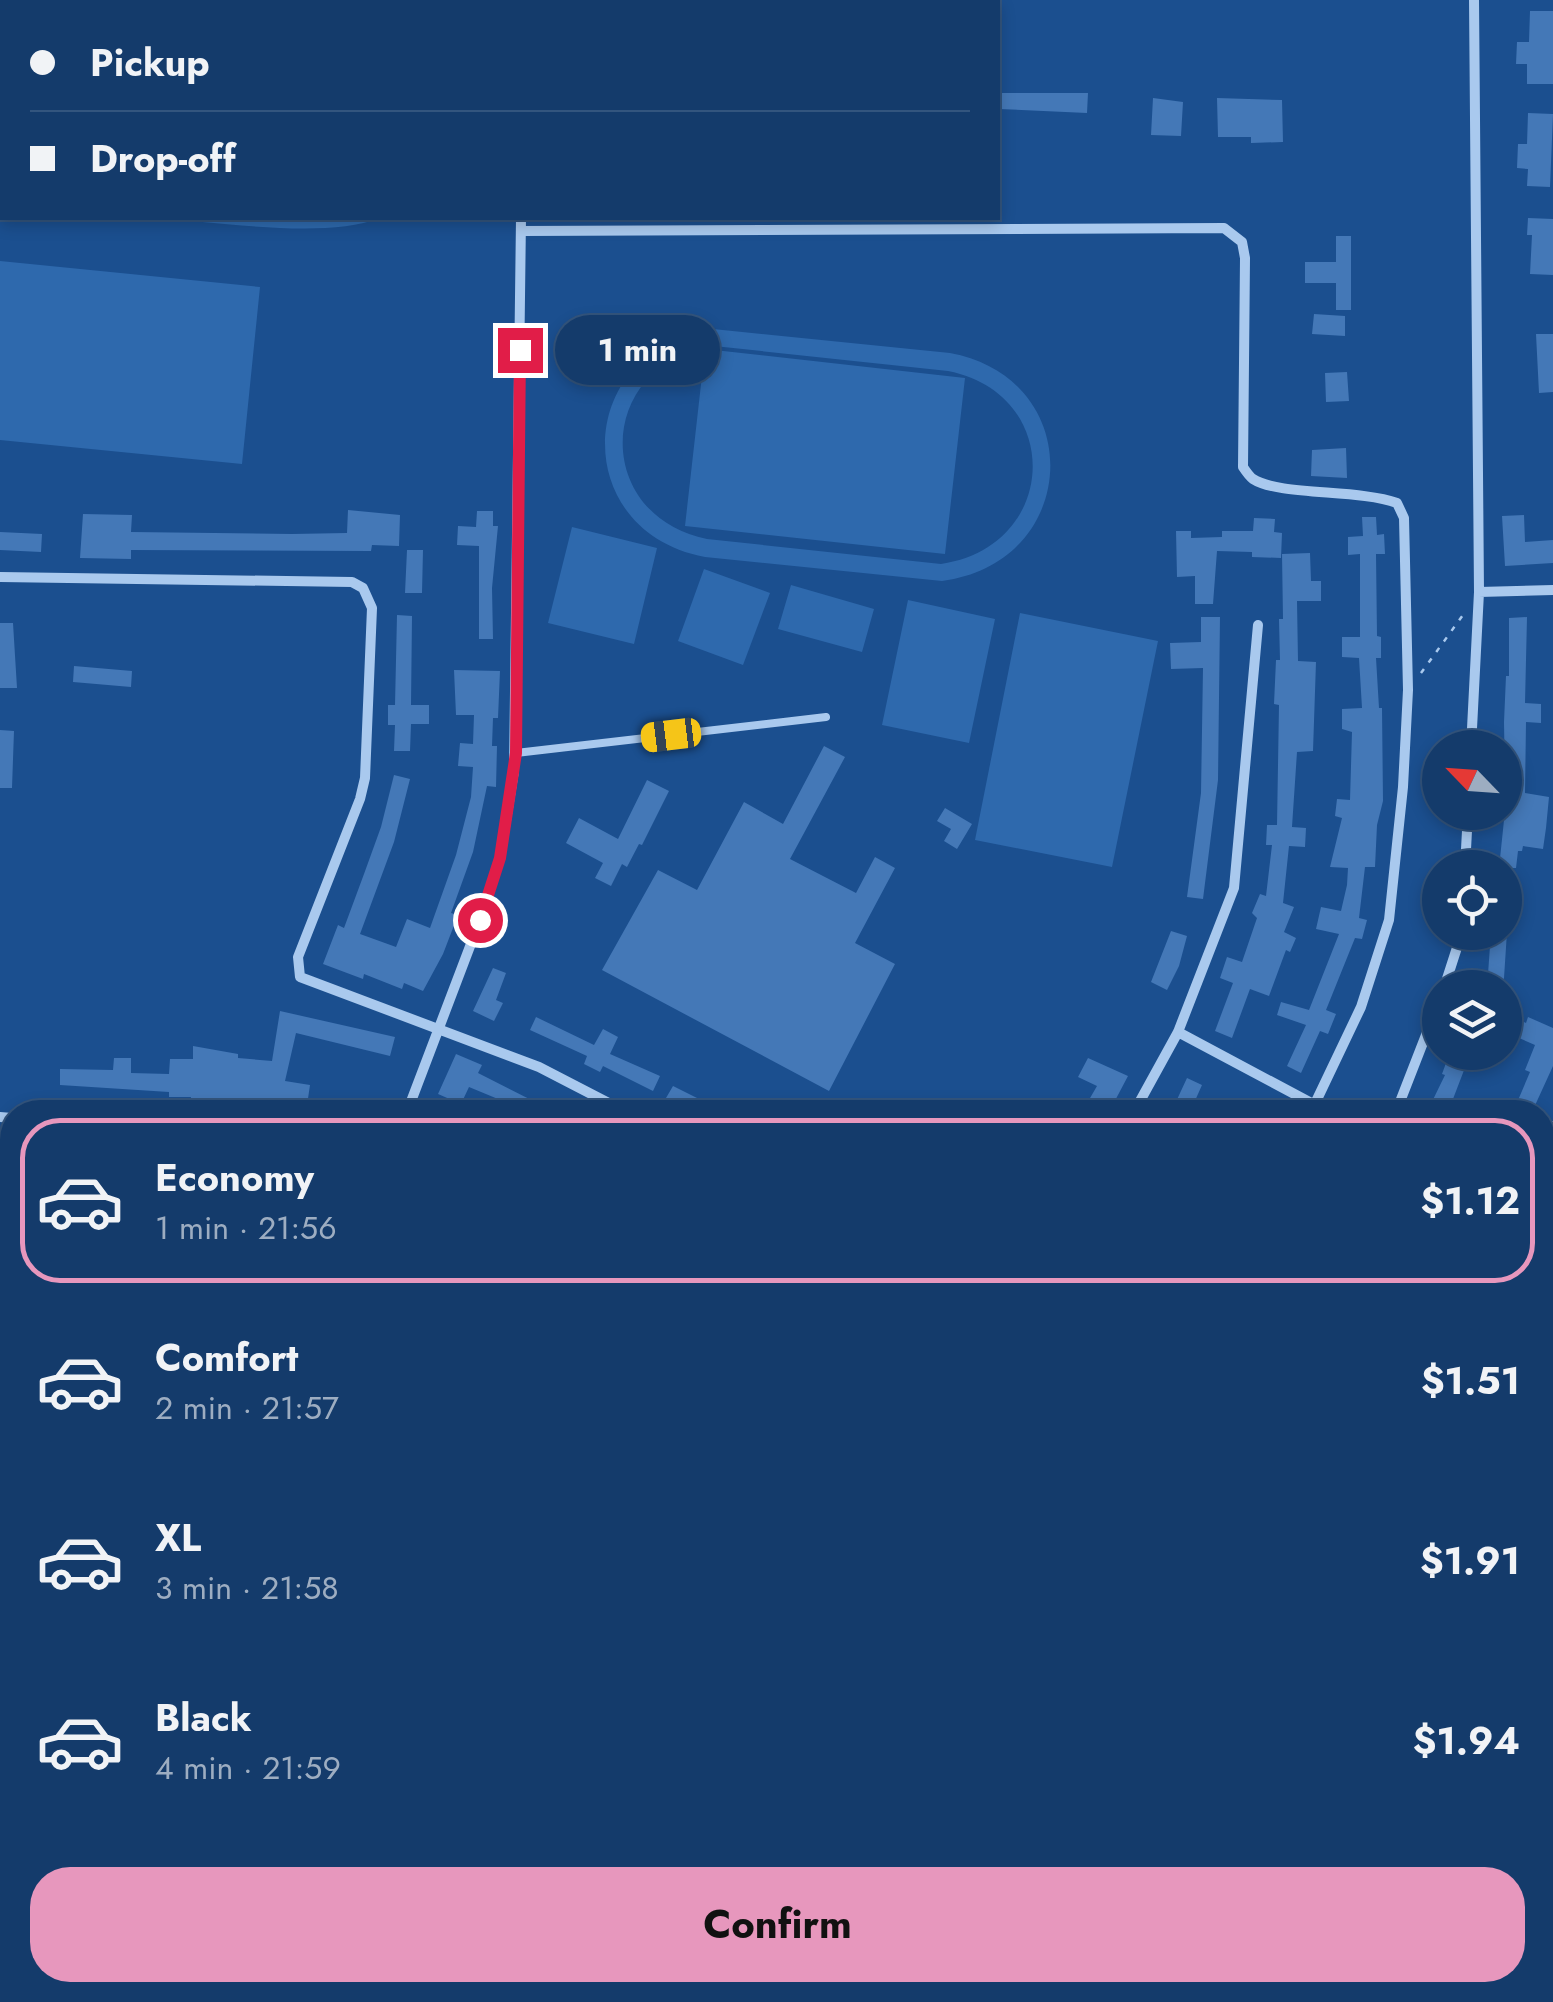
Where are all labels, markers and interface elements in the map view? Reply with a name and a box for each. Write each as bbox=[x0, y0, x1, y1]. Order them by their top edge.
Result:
text: Pickup bbox=[90, 35, 210, 90]
text: Drop-off bbox=[90, 131, 236, 186]
callout: 1 min bbox=[555, 315, 720, 385]
text: 1 min bbox=[598, 327, 677, 373]
route end bbox=[498, 328, 543, 373]
car bbox=[639, 716, 703, 754]
north arrow bbox=[1422, 730, 1522, 830]
map controls bbox=[1422, 730, 1522, 1070]
button: locate bbox=[1422, 850, 1522, 950]
route start bbox=[458, 898, 503, 943]
button: layers bbox=[1422, 970, 1522, 1070]
text: Economy bbox=[155, 1150, 314, 1205]
icon: car bbox=[35, 1156, 125, 1246]
text: $1.12 bbox=[1421, 1173, 1520, 1228]
text: 1 min · 21:56 bbox=[155, 1205, 337, 1251]
text: Comfort bbox=[155, 1330, 298, 1385]
icon: car bbox=[35, 1336, 125, 1426]
text: $1.51 bbox=[1421, 1353, 1520, 1408]
text: 2 min · 21:57 bbox=[155, 1385, 339, 1431]
text: XL bbox=[155, 1510, 201, 1565]
icon: car bbox=[35, 1516, 125, 1606]
text: $1.91 bbox=[1420, 1533, 1520, 1588]
text: 3 min · 21:58 bbox=[155, 1565, 339, 1611]
text: Black bbox=[155, 1690, 252, 1745]
icon: car bbox=[35, 1696, 125, 1786]
text: $1.94 bbox=[1413, 1713, 1520, 1768]
text: 4 min · 21:59 bbox=[155, 1745, 341, 1791]
button: Confirm bbox=[30, 1867, 1525, 1982]

